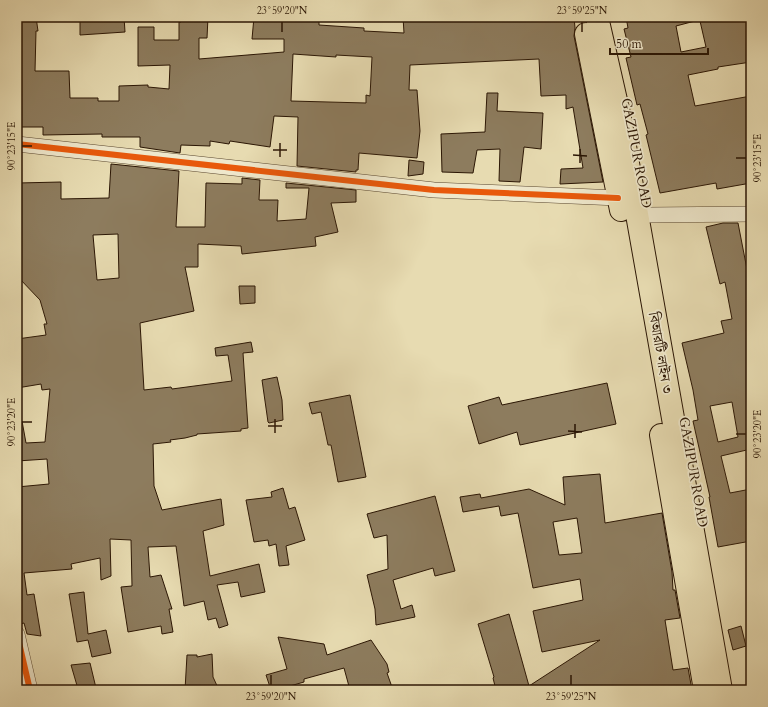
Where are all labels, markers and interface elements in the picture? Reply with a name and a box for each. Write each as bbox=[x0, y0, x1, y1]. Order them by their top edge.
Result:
text: 23°59'20"N bbox=[257, 4, 308, 18]
text: 23°59'25"N bbox=[557, 4, 608, 18]
scale bar bbox=[610, 30, 708, 56]
text: 50 m bbox=[616, 36, 643, 52]
street label: GAZIPUR ROAD bbox=[616, 96, 657, 210]
text: 90°23'15"E bbox=[5, 122, 19, 170]
text: 90°23'15"E bbox=[751, 134, 765, 182]
street label: বিআরটি লাইন ৩ bbox=[644, 310, 677, 396]
text: 90°23'20"E bbox=[5, 398, 19, 446]
text: 90°23'20"E bbox=[751, 410, 765, 458]
street label: GAZIPUR ROAD bbox=[674, 415, 713, 529]
text: 23°59'20"N bbox=[246, 690, 297, 704]
text: 23°59'25"N bbox=[546, 690, 597, 704]

